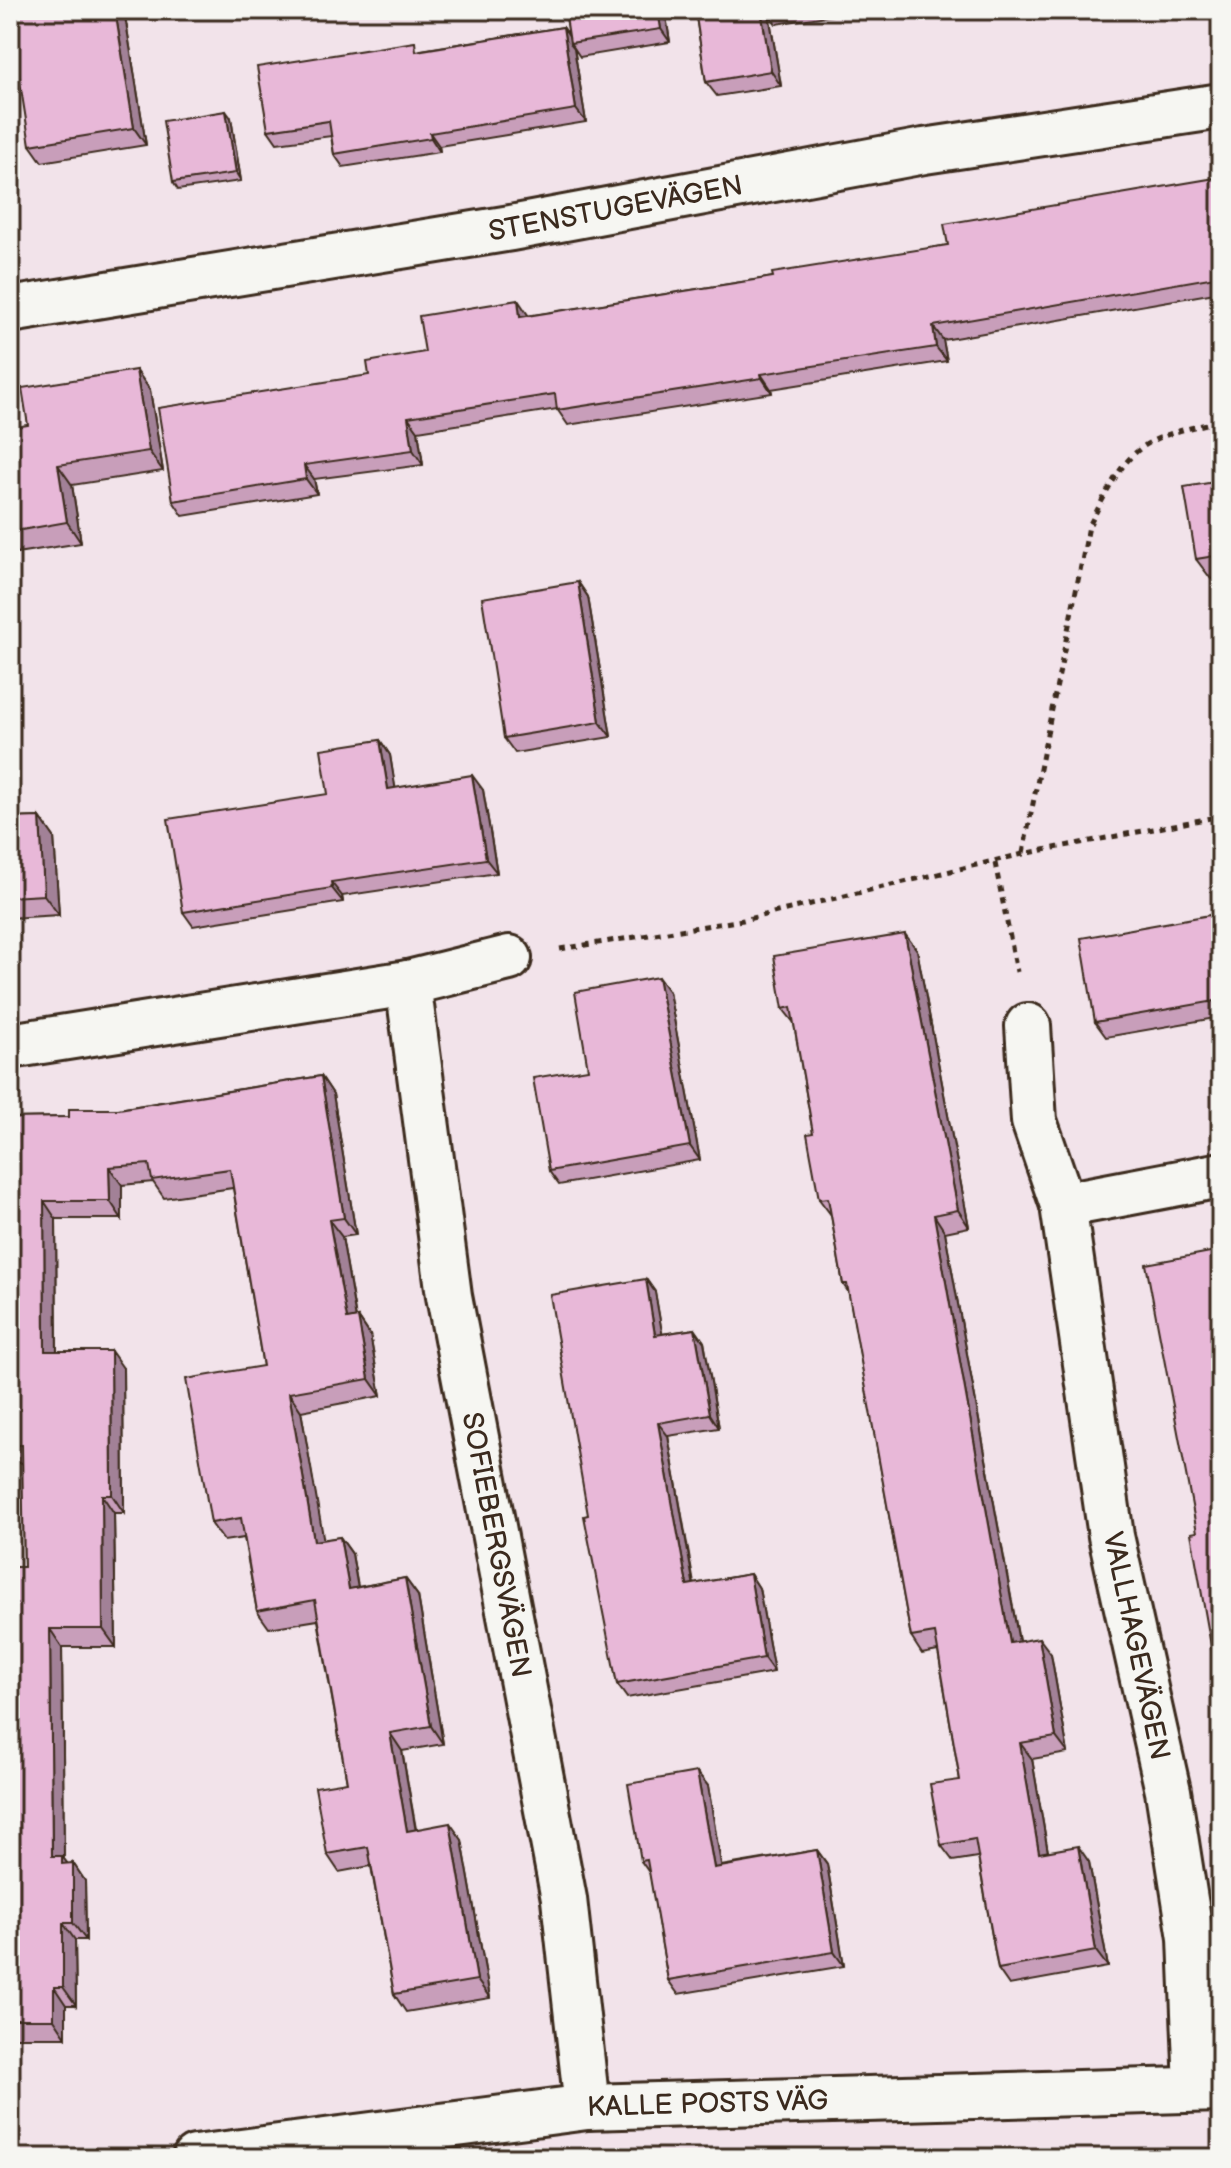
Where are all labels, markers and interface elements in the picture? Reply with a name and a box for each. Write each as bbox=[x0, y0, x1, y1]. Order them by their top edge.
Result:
street label: STENSTUGEVÄGEN bbox=[486, 169, 745, 248]
street label: SOFIEBERGSVÄGEN bbox=[455, 1409, 538, 1680]
street label: VALLHAGEVÄGEN bbox=[1096, 1529, 1176, 1763]
street label: KALLE POSTS VÄG bbox=[587, 2084, 829, 2123]

